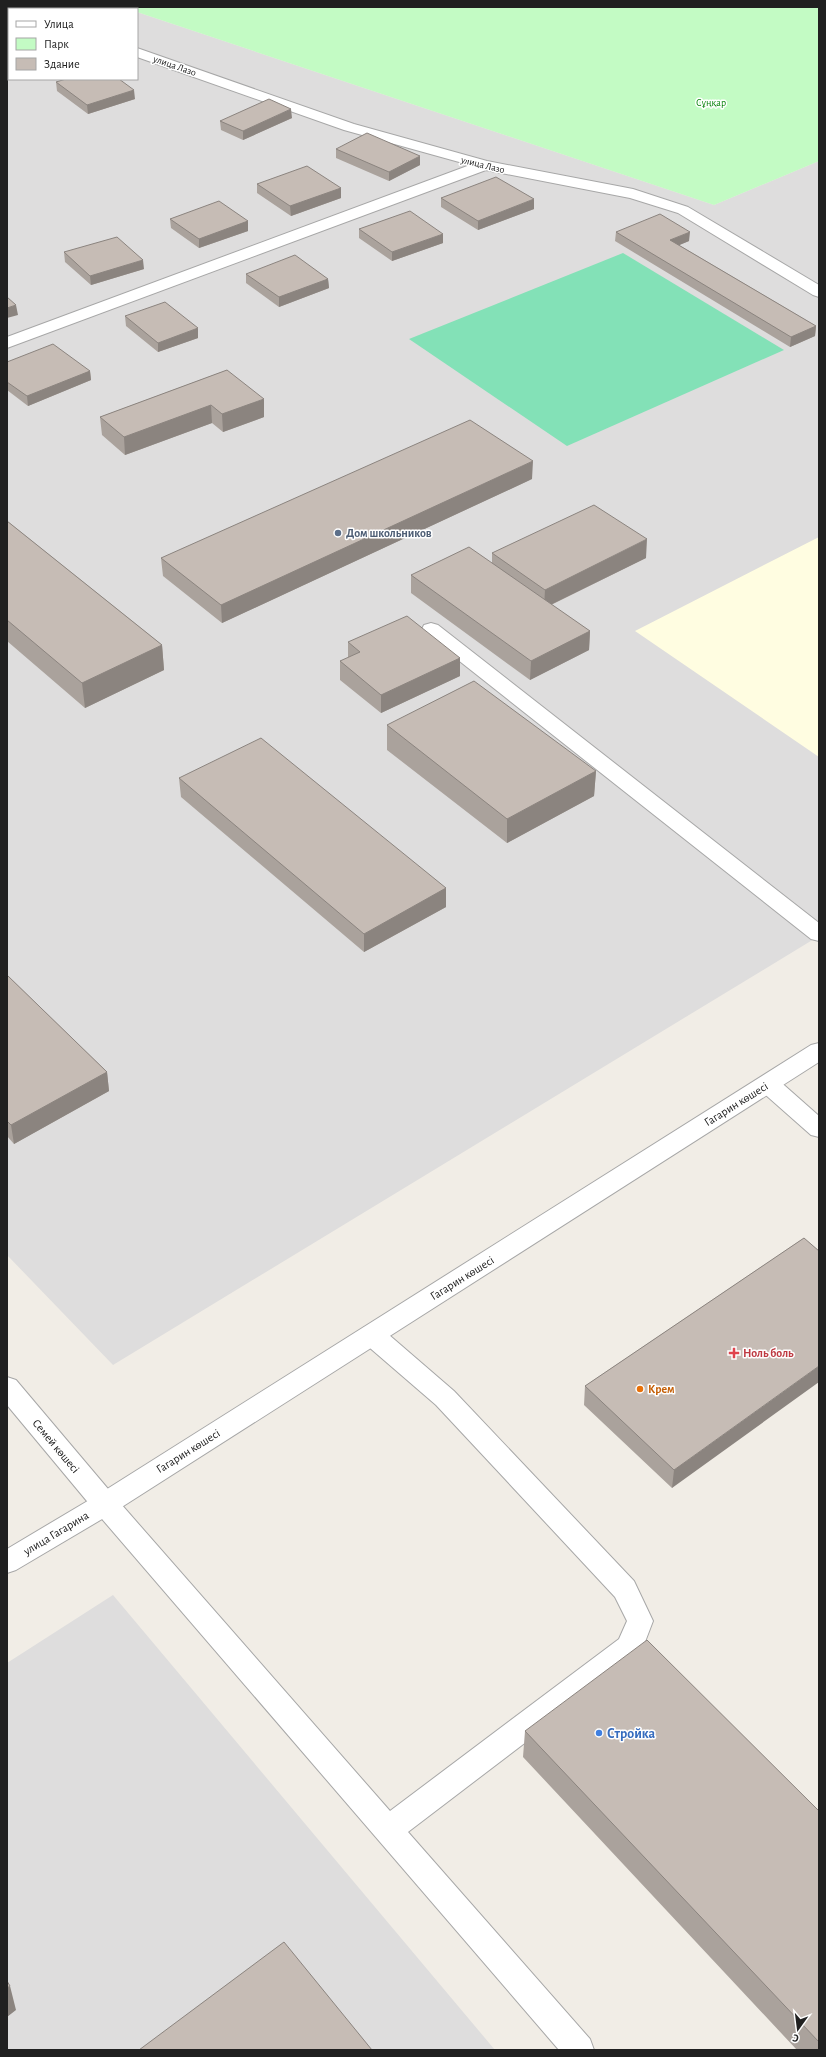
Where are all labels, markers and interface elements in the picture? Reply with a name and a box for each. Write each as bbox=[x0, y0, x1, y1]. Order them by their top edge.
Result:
legend bbox=[8, 8, 138, 80]
text: Улица bbox=[44, 18, 74, 30]
text: Парк bbox=[44, 38, 69, 50]
street label: улица Лазо bbox=[151, 54, 198, 78]
text: Здание bbox=[44, 58, 80, 70]
park label: Сұңқар bbox=[696, 98, 726, 108]
street label: улица Лазо bbox=[459, 154, 506, 175]
place label: Дом школьников bbox=[346, 527, 432, 539]
marker: Дом школьников bbox=[333, 528, 343, 538]
street label: Гагарин көшесі bbox=[702, 1080, 770, 1128]
street label: Гагарин көшесі bbox=[428, 1254, 496, 1302]
marker: Ноль боль bbox=[728, 1347, 740, 1359]
place label: Ноль боль bbox=[743, 1347, 794, 1359]
place label: Крем bbox=[648, 1383, 675, 1395]
marker: Крем bbox=[635, 1384, 645, 1394]
street label: Семей көшесі bbox=[30, 1417, 82, 1475]
street label: Гагарин көшесі bbox=[154, 1427, 222, 1475]
street label: улица Гагарина bbox=[20, 1509, 92, 1559]
place label: Стройка bbox=[607, 1727, 655, 1741]
marker: Стройка bbox=[594, 1728, 604, 1738]
north arrow bbox=[778, 2009, 818, 2049]
text: С bbox=[791, 2032, 800, 2044]

